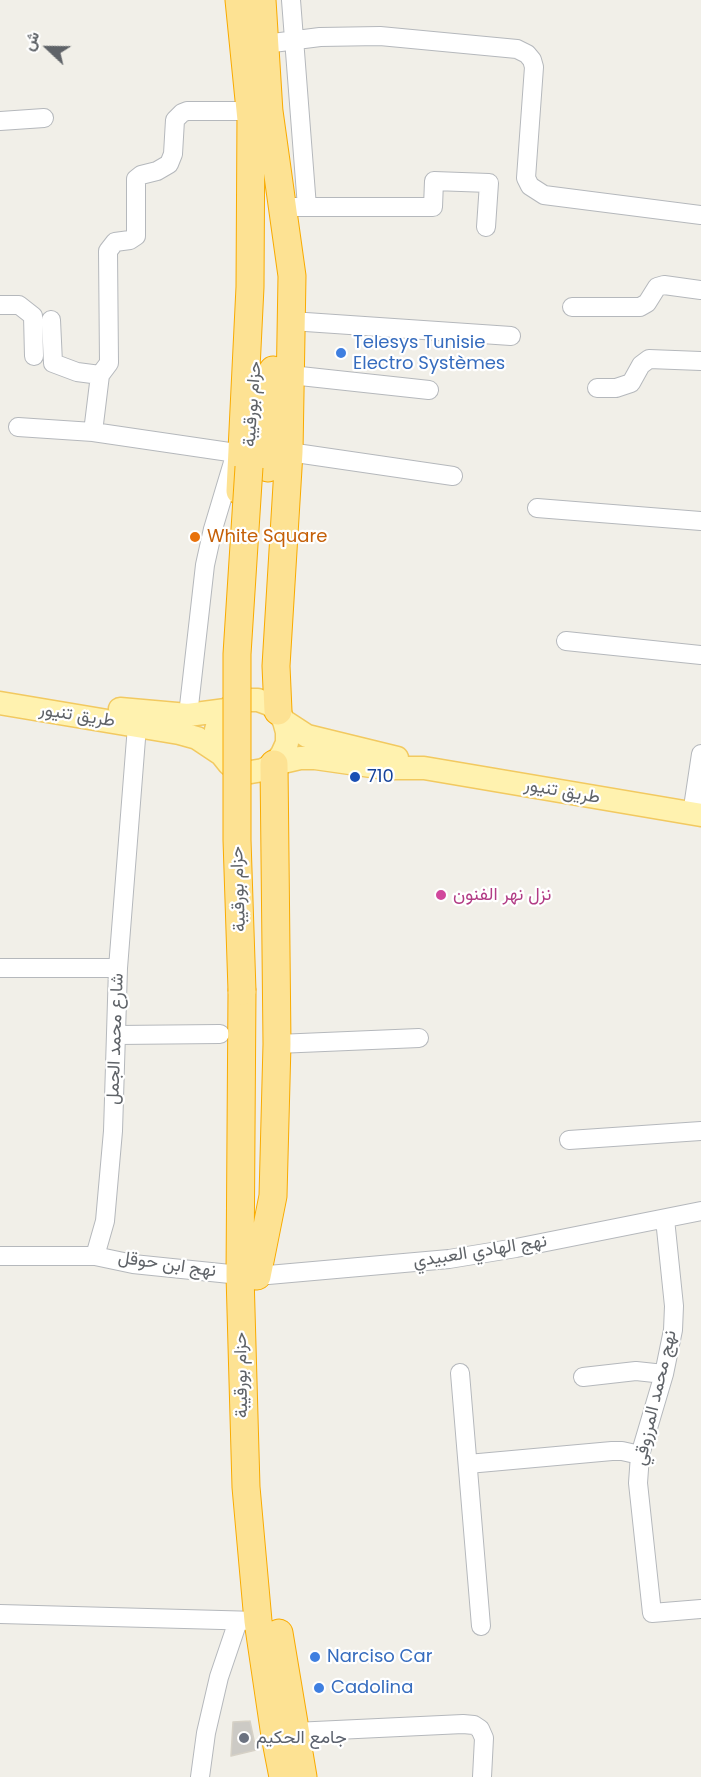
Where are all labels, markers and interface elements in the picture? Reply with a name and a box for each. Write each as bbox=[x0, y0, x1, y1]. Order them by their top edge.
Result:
north arrow bbox=[18, 18, 78, 78]
text: ش bbox=[17, 28, 45, 54]
place label: Telesys Tunisie Electro Systèmes bbox=[353, 332, 505, 374]
marker: Telesys Tunisie Electro Systèmes bbox=[334, 346, 348, 360]
street label: حزام بورقيبة bbox=[239, 360, 267, 448]
place label: White Square bbox=[207, 526, 327, 548]
marker: White Square bbox=[188, 530, 202, 544]
street label: طريق تنيور bbox=[37, 699, 117, 733]
place label: 710 bbox=[367, 766, 394, 788]
marker: 710 bbox=[348, 770, 362, 784]
street label: طريق تنيور bbox=[522, 775, 602, 809]
street label: حزام بورقيبة bbox=[227, 846, 251, 932]
place label: نزل نهر الفنون bbox=[453, 884, 551, 906]
marker: نزل نهر الفنون bbox=[434, 888, 448, 902]
street label: شارع محمد الجمل bbox=[103, 973, 129, 1105]
street label: نهج الهادي العبيدي bbox=[412, 1231, 548, 1273]
street label: نهج ابن حوقل bbox=[117, 1247, 217, 1283]
street label: نهج محمد المرزوقي bbox=[630, 1328, 682, 1468]
street label: حزام بورقيبة bbox=[230, 1332, 254, 1418]
place label: Narciso Car bbox=[327, 1646, 432, 1668]
marker: Narciso Car bbox=[308, 1650, 322, 1664]
place label: Cadolina bbox=[331, 1677, 413, 1699]
marker: Cadolina bbox=[312, 1681, 326, 1695]
place label: جامع الحكيم bbox=[256, 1727, 347, 1749]
marker: جامع الحكيم bbox=[237, 1731, 251, 1745]

